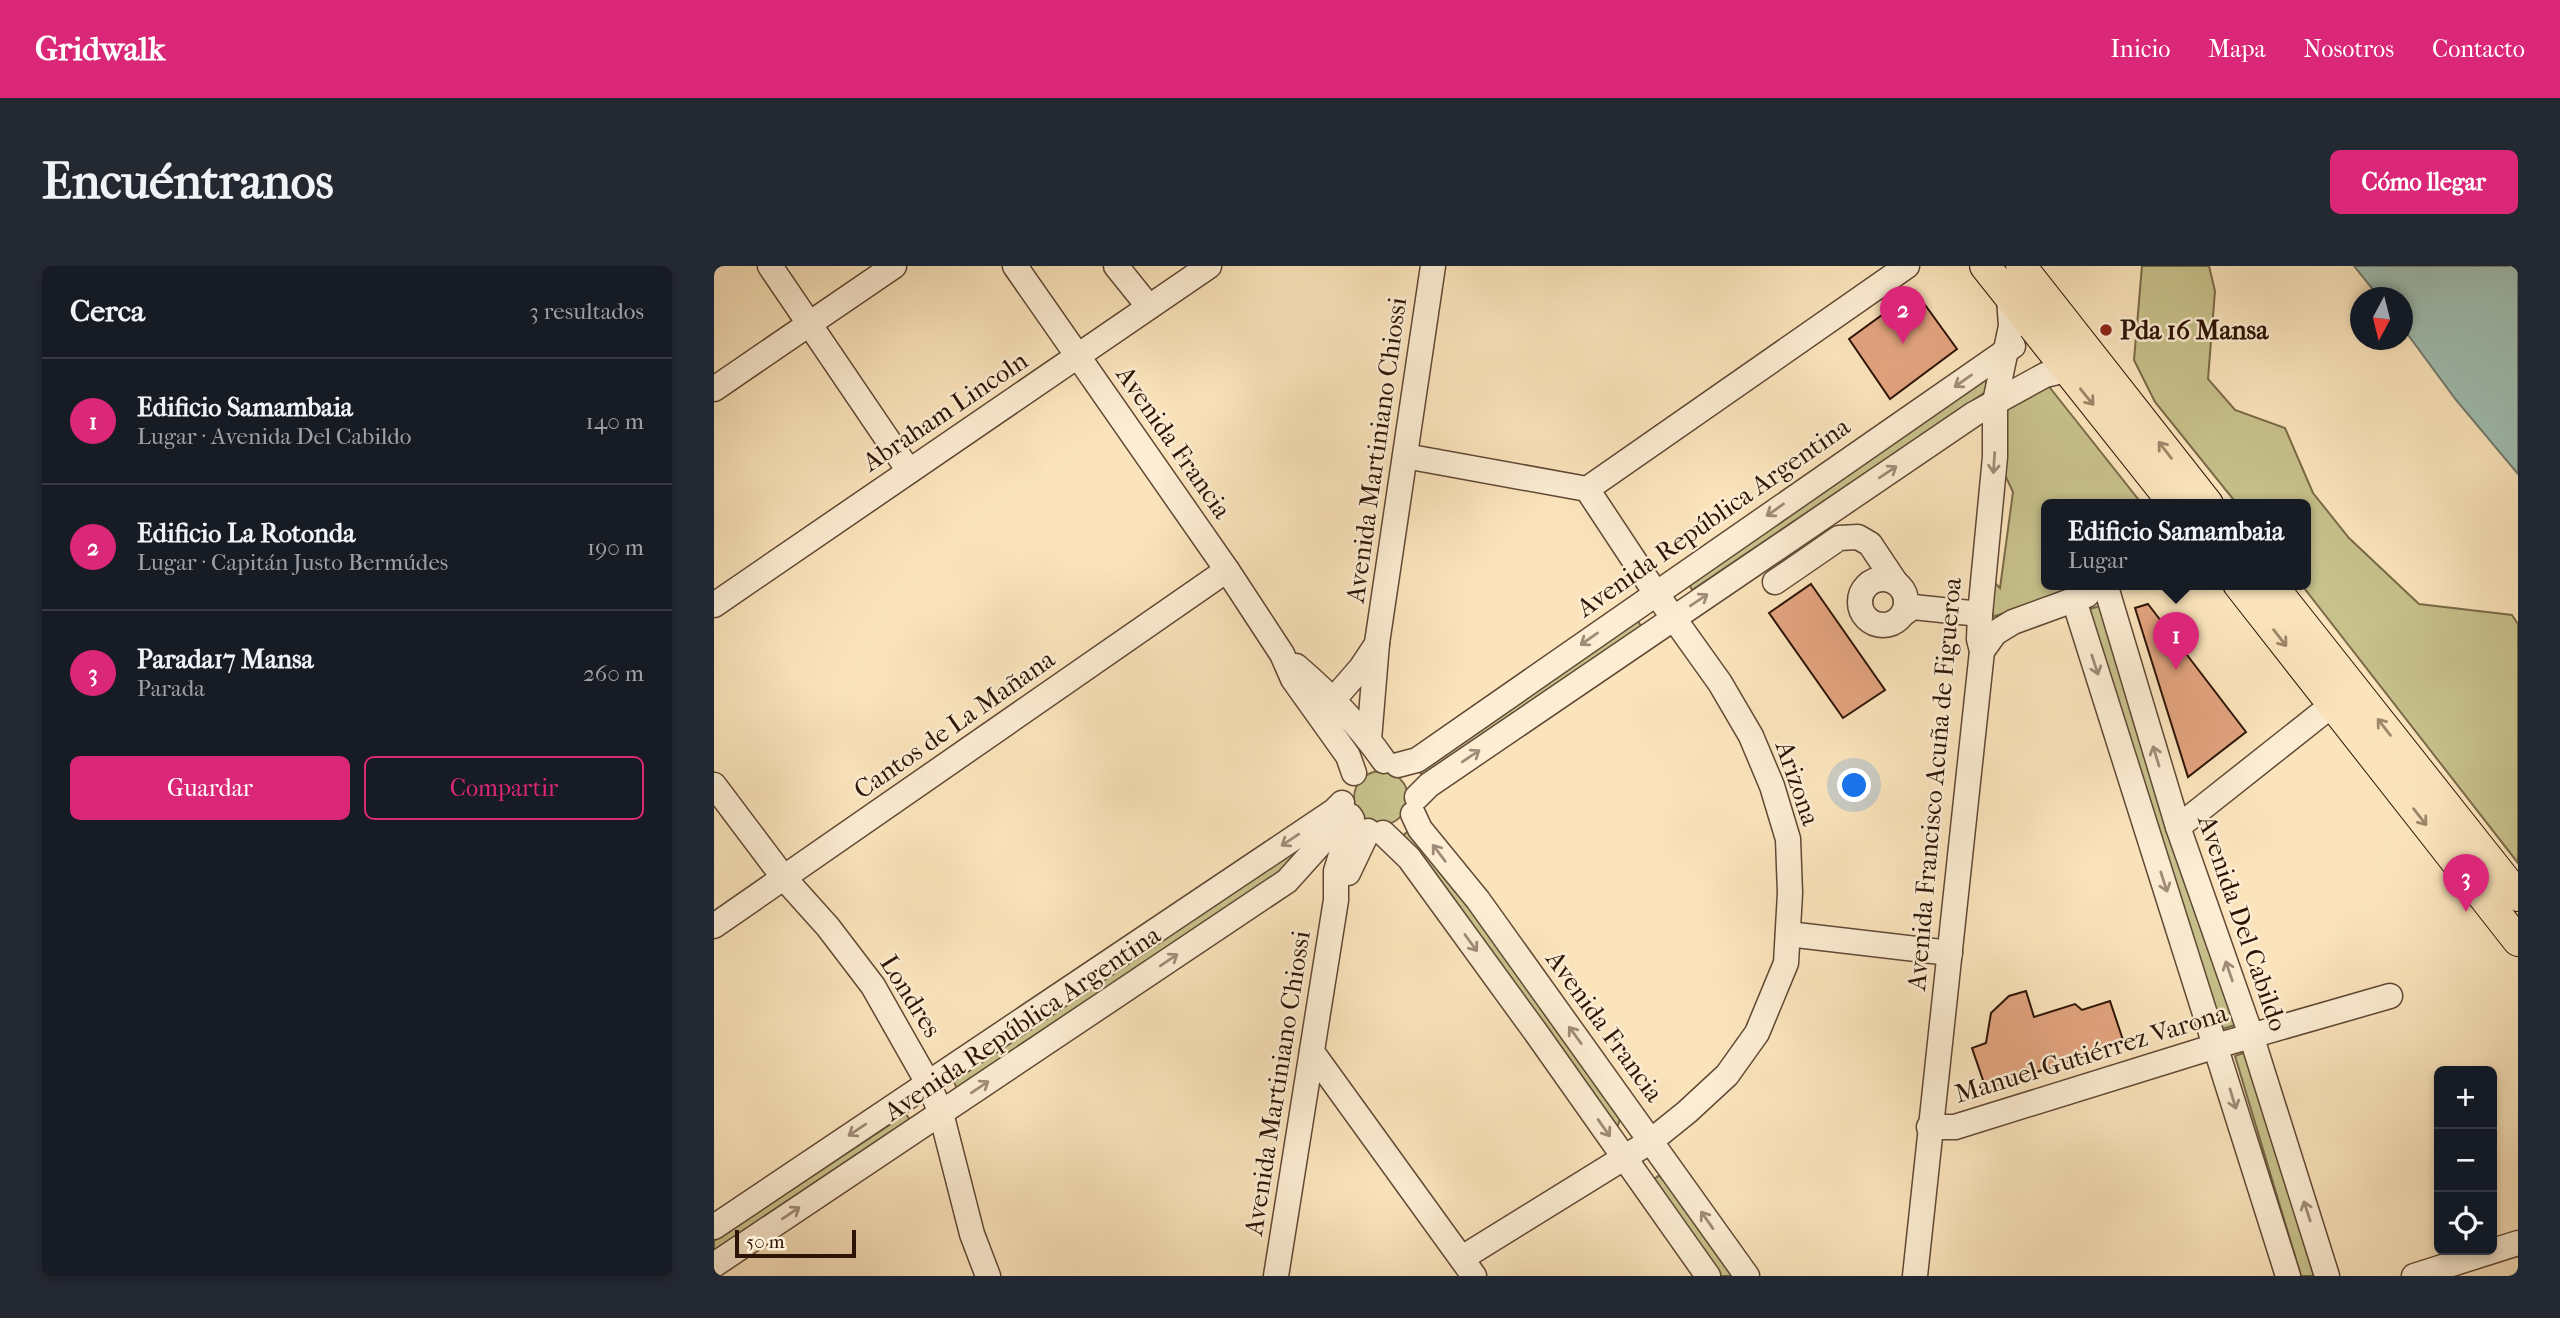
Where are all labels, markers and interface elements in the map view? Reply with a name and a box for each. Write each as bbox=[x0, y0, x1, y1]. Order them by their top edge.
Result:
text: Gridwalk bbox=[35, 30, 165, 69]
text: Inicio bbox=[2110, 35, 2170, 63]
text: Mapa bbox=[2208, 35, 2266, 63]
text: Nosotros bbox=[2304, 35, 2394, 63]
text: Contacto bbox=[2432, 35, 2525, 63]
button: Cómo llegar bbox=[2330, 150, 2518, 214]
text: Encuéntranos bbox=[42, 153, 334, 211]
pin: 2 bbox=[1880, 286, 1926, 344]
north arrow bbox=[2350, 287, 2413, 350]
text: Cerca bbox=[70, 294, 145, 329]
street label: Avenida Martiniano Chiossi bbox=[1340, 295, 1413, 606]
text: 3 resultados bbox=[529, 298, 644, 325]
place label: Pda 16 Mansa bbox=[2120, 315, 2269, 346]
marker: Pda 16 Mansa bbox=[2098, 322, 2114, 338]
street label: Abraham Lincoln bbox=[856, 345, 1034, 479]
street label: Avenida Francia bbox=[1109, 359, 1238, 525]
one-way arrow bbox=[1954, 374, 1973, 388]
one-way arrow bbox=[2080, 387, 2095, 405]
text: Edificio Samambaia bbox=[137, 392, 353, 423]
text: 1 bbox=[89, 408, 97, 435]
text: 140 m bbox=[585, 408, 644, 435]
street label: Avenida República Argentina bbox=[1570, 410, 1857, 624]
text: Lugar · Avenida Del Cabildo bbox=[137, 423, 411, 450]
one-way arrow bbox=[2158, 442, 2173, 460]
one-way arrow bbox=[1987, 451, 2000, 474]
one-way arrow bbox=[1878, 465, 1897, 479]
popup bbox=[2041, 499, 2311, 590]
one-way arrow bbox=[1766, 503, 1786, 517]
text: Edificio Samambaia bbox=[2068, 516, 2284, 547]
text: Edificio La Rotonda bbox=[137, 518, 355, 549]
text: 2 bbox=[87, 534, 99, 561]
text: 190 m bbox=[587, 534, 644, 561]
text: Lugar bbox=[2068, 547, 2128, 574]
text: Lugar · Capitán Justo Bermúdes bbox=[137, 549, 448, 576]
street label: Avenida Francisco Acuña de Figueroa bbox=[1901, 575, 1968, 993]
one-way arrow bbox=[1689, 592, 1708, 607]
pin: 1 bbox=[2153, 612, 2199, 670]
one-way arrow bbox=[2272, 628, 2287, 647]
one-way arrow bbox=[1580, 632, 1599, 646]
street label: Cantos de La Mañana bbox=[848, 643, 1061, 805]
text: Parada17 Mansa bbox=[137, 644, 314, 675]
one-way arrow bbox=[2089, 654, 2102, 676]
text: 3 bbox=[88, 660, 98, 687]
text: 260 m bbox=[583, 660, 644, 687]
text: Parada bbox=[137, 675, 205, 702]
one-way arrow bbox=[2377, 719, 2392, 737]
street label: Arizona bbox=[1768, 736, 1827, 830]
one-way arrow bbox=[2149, 745, 2162, 767]
one-way arrow bbox=[1461, 749, 1480, 763]
button: Guardar bbox=[70, 756, 350, 820]
button: Compartir bbox=[364, 756, 644, 820]
your location bbox=[1837, 768, 1871, 802]
one-way arrow bbox=[2413, 807, 2428, 826]
street label: Avenida Del Cabildo bbox=[2191, 810, 2294, 1035]
one-way arrow bbox=[1281, 833, 1300, 847]
one-way arrow bbox=[1431, 845, 1446, 863]
pin: 3 bbox=[2443, 854, 2489, 912]
one-way arrow bbox=[2159, 870, 2171, 892]
street label: Avenida República Argentina bbox=[877, 919, 1167, 1128]
street label: Avenida Martiniano Chiossi bbox=[1238, 928, 1317, 1239]
one-way arrow bbox=[1464, 933, 1478, 952]
street label: Avenida Francia bbox=[1539, 944, 1670, 1109]
street label: Londres bbox=[873, 949, 948, 1043]
one-way arrow bbox=[1159, 953, 1178, 967]
one-way arrow bbox=[2221, 961, 2234, 983]
street label: Manuel Gutiérrez Varona bbox=[1951, 997, 2232, 1110]
one-way arrow bbox=[1568, 1026, 1582, 1045]
map controls bbox=[2434, 1066, 2497, 1255]
button: + bbox=[2434, 1066, 2497, 1129]
one-way arrow bbox=[970, 1080, 989, 1094]
one-way arrow bbox=[2227, 1087, 2240, 1109]
one-way arrow bbox=[1597, 1118, 1611, 1137]
one-way arrow bbox=[848, 1123, 867, 1138]
button: − bbox=[2434, 1129, 2497, 1192]
button: locate bbox=[2434, 1192, 2497, 1255]
one-way arrow bbox=[2299, 1200, 2312, 1222]
one-way arrow bbox=[781, 1206, 800, 1221]
one-way arrow bbox=[1700, 1211, 1715, 1230]
scale bar bbox=[735, 1227, 856, 1259]
text: 50 m bbox=[746, 1231, 785, 1253]

